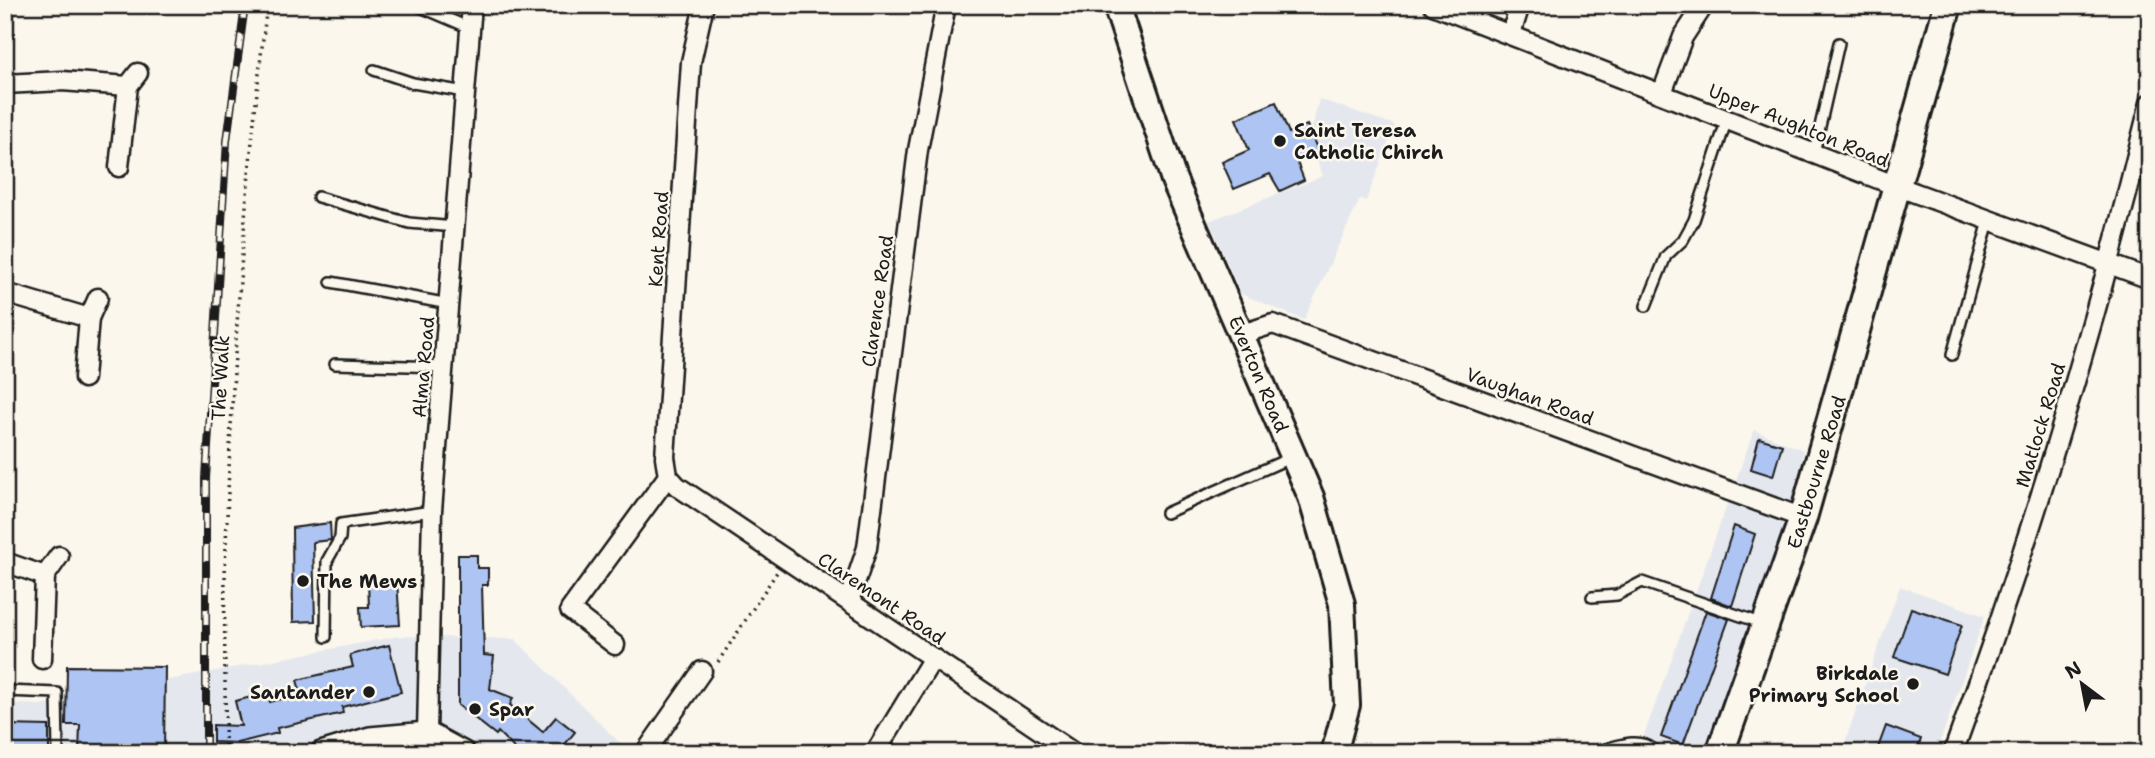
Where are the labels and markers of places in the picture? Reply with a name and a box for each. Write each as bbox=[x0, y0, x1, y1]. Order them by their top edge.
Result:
place label: Saint Teresa Catholic Chirch bbox=[1294, 118, 1444, 165]
marker: Saint Teresa Catholic Chirch bbox=[1272, 133, 1288, 149]
place label: The Mews bbox=[317, 569, 417, 594]
marker: The Mews bbox=[295, 573, 311, 589]
place label: Birkdale Primary School bbox=[1749, 661, 1899, 708]
marker: Birkdale Primary School bbox=[1905, 676, 1921, 692]
place label: Santander bbox=[250, 680, 355, 705]
marker: Santander bbox=[361, 684, 377, 700]
place label: Spar bbox=[489, 697, 534, 722]
marker: Spar bbox=[467, 701, 483, 717]

